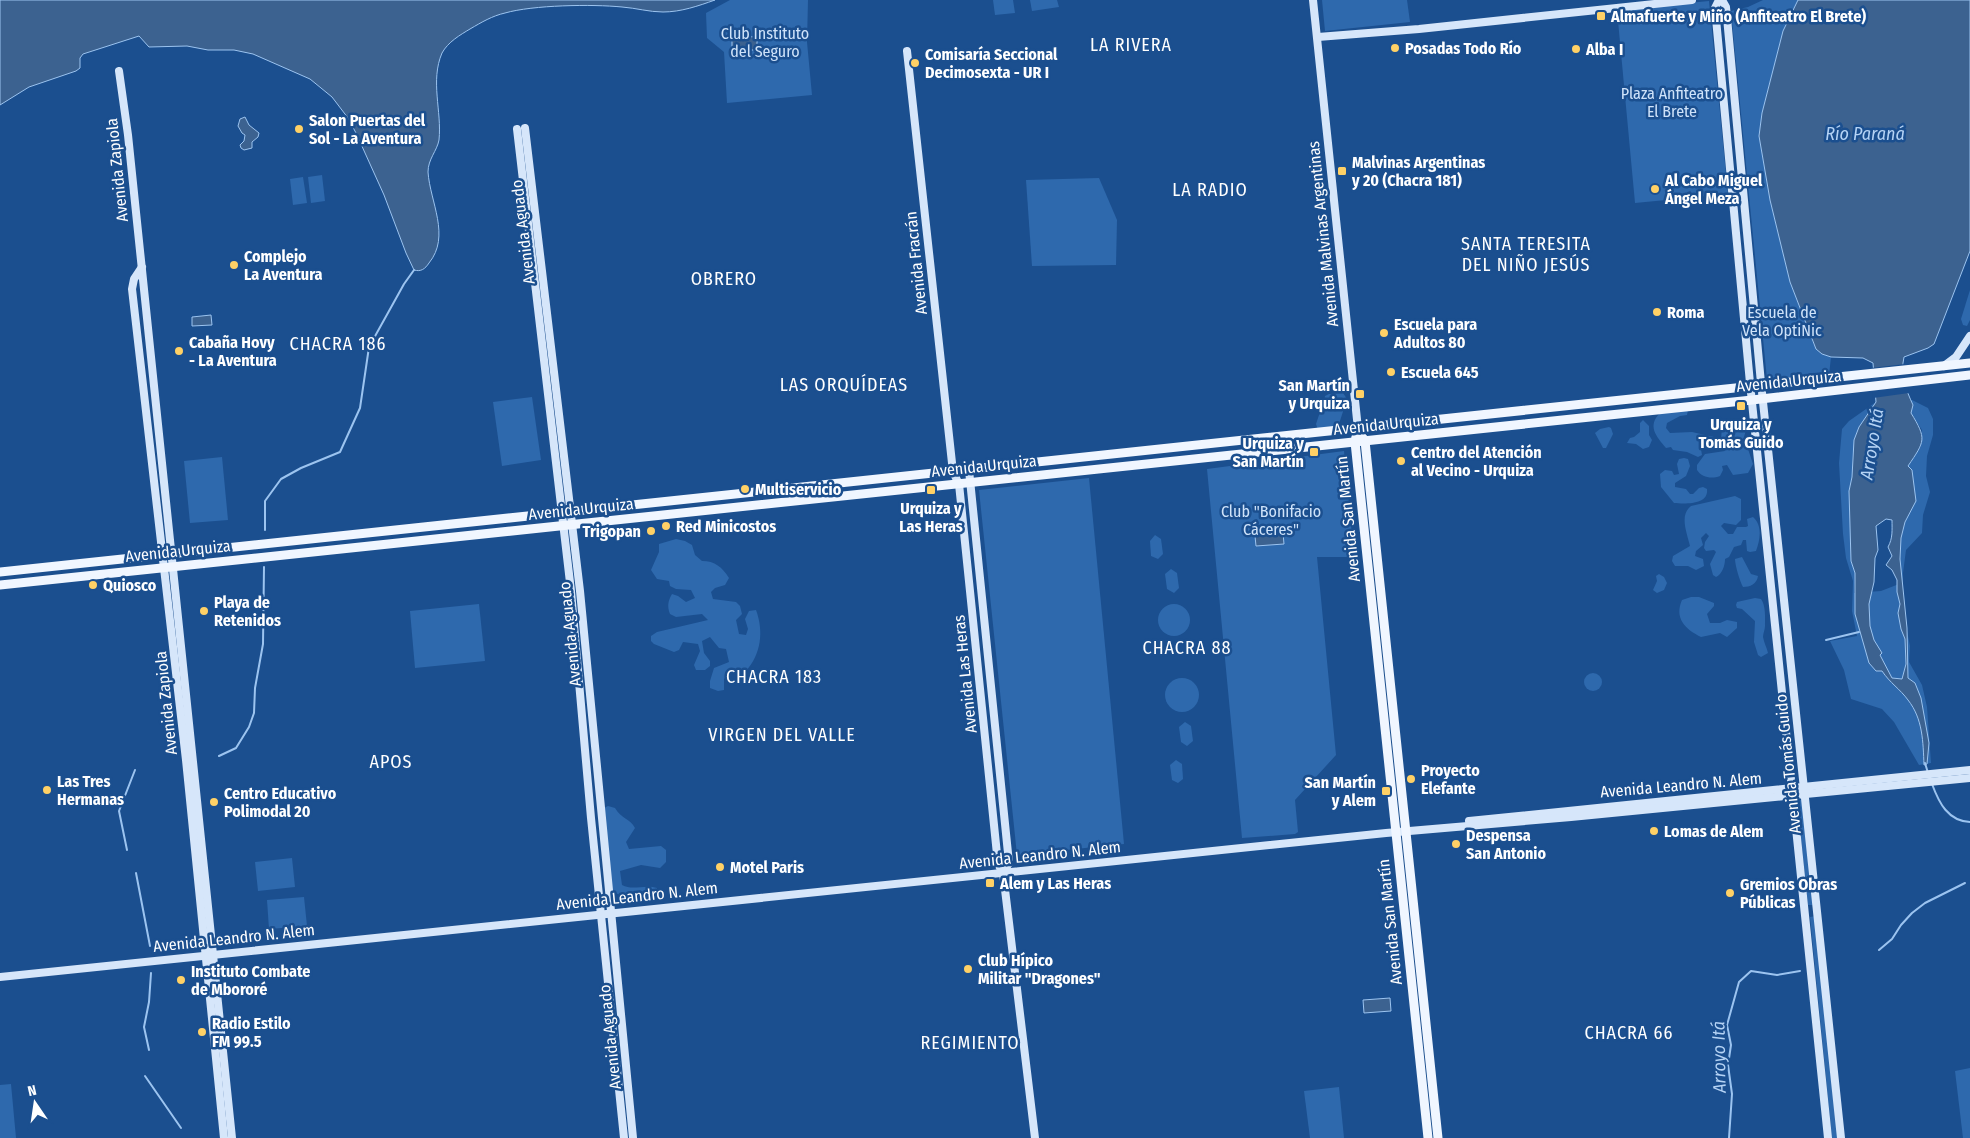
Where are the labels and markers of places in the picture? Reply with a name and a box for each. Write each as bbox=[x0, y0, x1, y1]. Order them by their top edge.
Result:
place label: Almafuerte y Miño (Anfiteatro El Brete) bbox=[1610, 7, 1866, 26]
marker: Almafuerte y Miño (Anfiteatro El Brete) bbox=[1595, 10, 1607, 22]
place label: Posadas Todo Río bbox=[1405, 39, 1522, 58]
place label: Alba I bbox=[1585, 40, 1623, 59]
marker: Posadas Todo Río bbox=[1389, 42, 1401, 54]
marker: Alba I bbox=[1570, 43, 1582, 55]
place label: Comisaría Seccional Decimosexta - UR I bbox=[925, 45, 1058, 82]
marker: Comisaría Seccional Decimosexta - UR I bbox=[909, 57, 921, 69]
place label: Salon Puertas del Sol - La Aventura bbox=[309, 111, 426, 148]
marker: Salon Puertas del Sol - La Aventura bbox=[293, 123, 305, 135]
place label: Malvinas Argentinas y 20 (Chacra 181) bbox=[1351, 153, 1485, 190]
marker: Malvinas Argentinas y 20 (Chacra 181) bbox=[1336, 165, 1348, 177]
place label: Al Cabo Miguel Ángel Meza bbox=[1664, 171, 1763, 208]
marker: Al Cabo Miguel Ángel Meza bbox=[1649, 183, 1661, 195]
place label: Complejo La Aventura bbox=[244, 247, 323, 284]
marker: Complejo La Aventura bbox=[228, 259, 240, 271]
place label: Roma bbox=[1667, 303, 1705, 322]
marker: Roma bbox=[1651, 306, 1663, 318]
place label: Escuela para Adultos 80 bbox=[1393, 315, 1477, 352]
marker: Escuela para Adultos 80 bbox=[1378, 327, 1390, 339]
place label: Cabaña Hovy - La Aventura bbox=[189, 333, 277, 370]
marker: Cabaña Hovy - La Aventura bbox=[173, 345, 185, 357]
place label: Escuela 645 bbox=[1401, 363, 1479, 382]
marker: Escuela 645 bbox=[1385, 366, 1397, 378]
place label: San Martín y Urquiza bbox=[1279, 376, 1350, 413]
marker: San Martín y Urquiza bbox=[1354, 388, 1366, 400]
marker: Urquiza y Tomás Guido bbox=[1735, 400, 1747, 412]
place label: Urquiza y Tomás Guido bbox=[1698, 415, 1784, 452]
place label: Urquiza y San Martín bbox=[1233, 434, 1304, 471]
place label: Centro del Atención al Vecino - Urquiza bbox=[1411, 443, 1542, 480]
marker: Urquiza y San Martín bbox=[1308, 446, 1320, 458]
marker: Centro del Atención al Vecino - Urquiza bbox=[1395, 455, 1407, 467]
place label: Multiservicio bbox=[755, 480, 842, 499]
marker: Multiservicio bbox=[739, 483, 751, 495]
marker: Urquiza y Las Heras bbox=[925, 484, 937, 496]
place label: Urquiza y Las Heras bbox=[899, 499, 963, 536]
place label: Red Minicostos bbox=[676, 517, 776, 536]
marker: Red Minicostos bbox=[660, 520, 672, 532]
place label: Trigopan bbox=[583, 522, 641, 541]
marker: Trigopan bbox=[645, 525, 657, 537]
place label: Quiosco bbox=[103, 576, 157, 595]
marker: Quiosco bbox=[87, 579, 99, 591]
place label: Playa de Retenidos bbox=[214, 593, 281, 630]
marker: Playa de Retenidos bbox=[198, 605, 210, 617]
place label: Proyecto Elefante bbox=[1421, 761, 1480, 798]
place label: Las Tres Hermanas bbox=[57, 772, 124, 809]
place label: San Martín y Alem bbox=[1305, 773, 1376, 810]
marker: Proyecto Elefante bbox=[1405, 773, 1417, 785]
marker: Las Tres Hermanas bbox=[41, 784, 53, 796]
place label: Centro Educativo Polimodal 20 bbox=[224, 784, 337, 821]
marker: San Martín y Alem bbox=[1380, 785, 1392, 797]
marker: Centro Educativo Polimodal 20 bbox=[208, 796, 220, 808]
place label: Lomas de Alem bbox=[1664, 822, 1764, 841]
marker: Lomas de Alem bbox=[1648, 825, 1660, 837]
place label: Despensa San Antonio bbox=[1466, 826, 1546, 863]
marker: Despensa San Antonio bbox=[1450, 838, 1462, 850]
place label: Motel Paris bbox=[730, 858, 804, 877]
marker: Motel Paris bbox=[714, 861, 726, 873]
place label: Alem y Las Heras bbox=[999, 874, 1111, 893]
place label: Gremios Obras Públicas bbox=[1740, 875, 1837, 912]
marker: Alem y Las Heras bbox=[984, 877, 996, 889]
marker: Gremios Obras Públicas bbox=[1724, 887, 1736, 899]
place label: Club Hípico Militar "Dragones" bbox=[978, 951, 1101, 988]
place label: Instituto Combate de Mbororé bbox=[191, 962, 310, 999]
marker: Club Hípico Militar "Dragones" bbox=[962, 963, 974, 975]
marker: Instituto Combate de Mbororé bbox=[175, 974, 187, 986]
place label: Radio Estilo FM 99.5 bbox=[212, 1014, 291, 1051]
marker: Radio Estilo FM 99.5 bbox=[196, 1026, 208, 1038]

